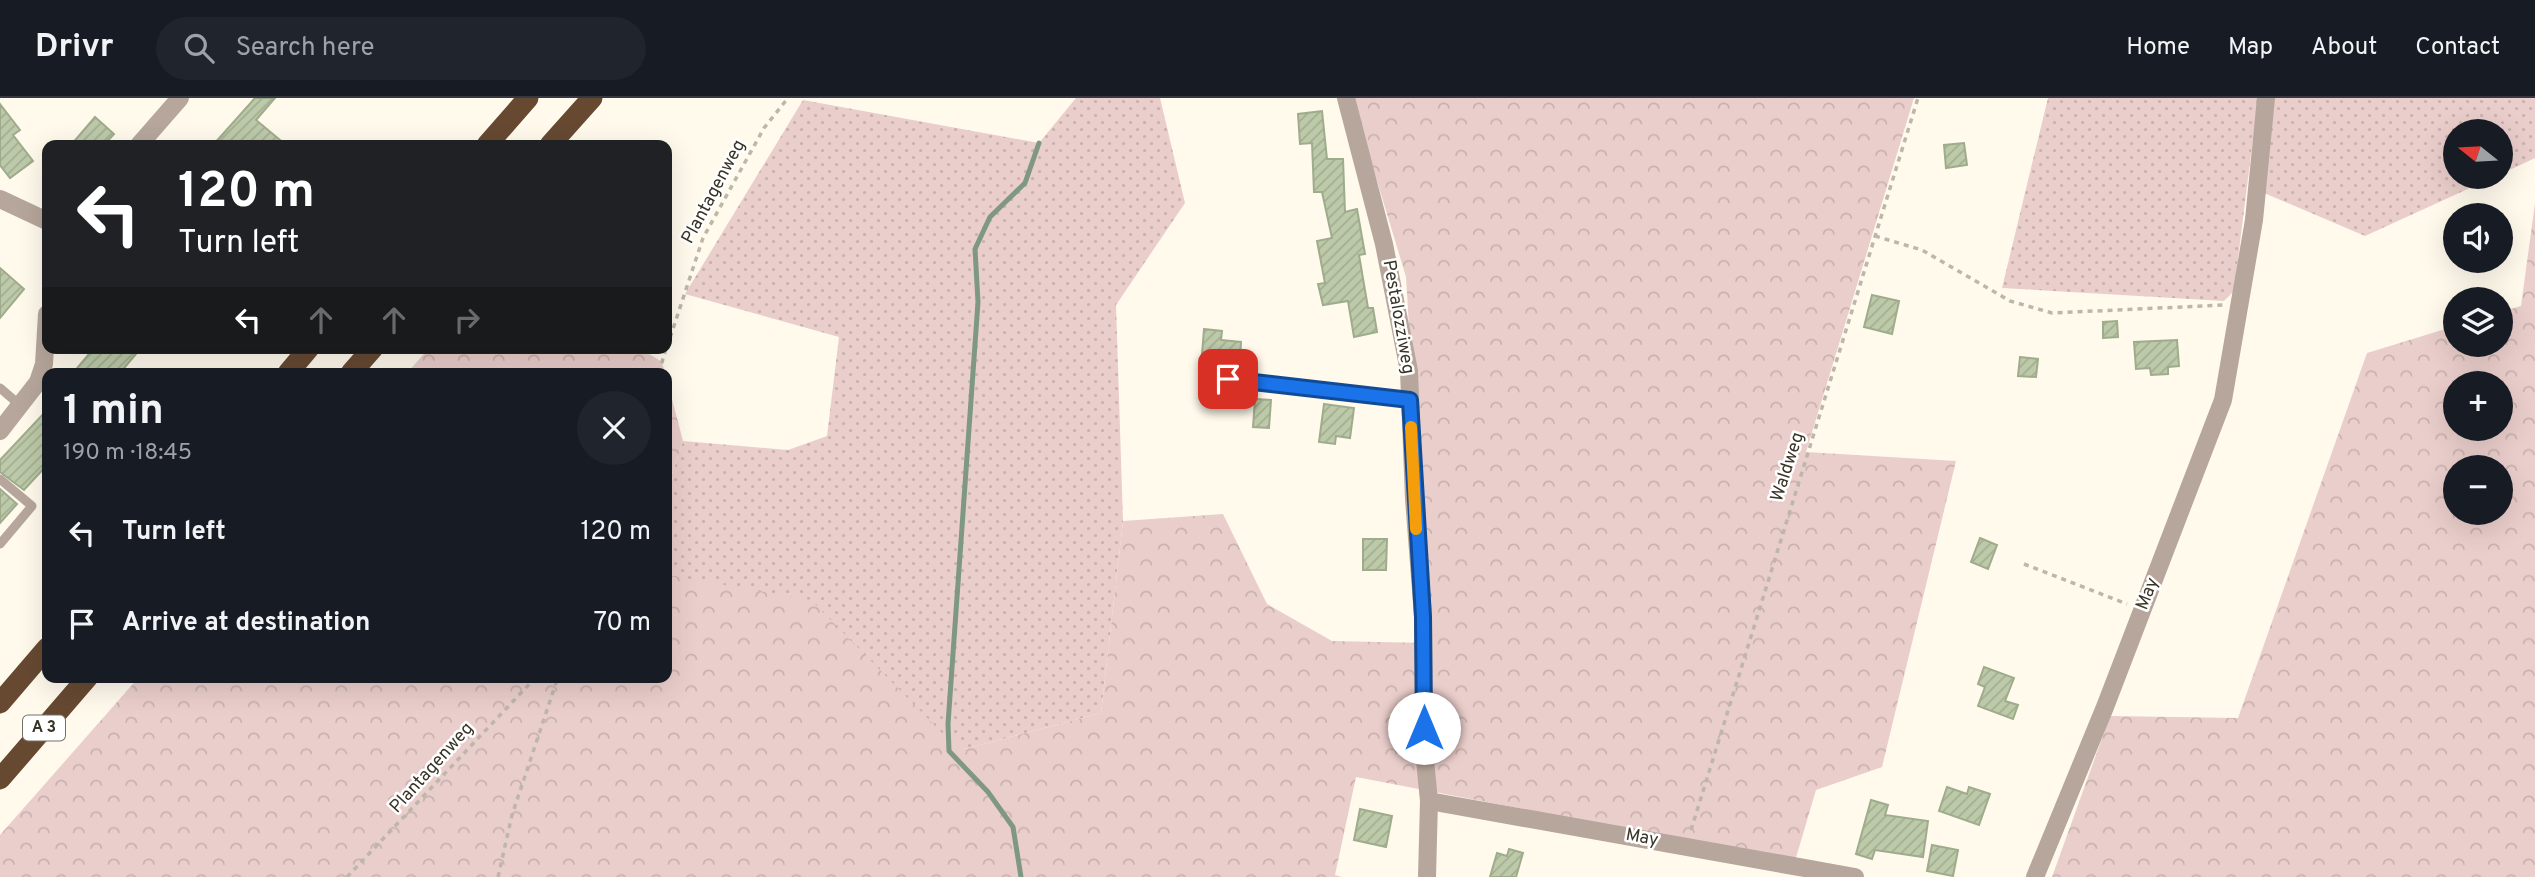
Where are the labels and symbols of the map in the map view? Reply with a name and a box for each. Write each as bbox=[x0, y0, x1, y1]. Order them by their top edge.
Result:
north arrow bbox=[2443, 119, 2513, 189]
street label: Plantagenweg bbox=[677, 136, 751, 248]
street label: Pestalozziweg bbox=[1377, 258, 1419, 376]
pin bbox=[1198, 349, 1258, 409]
street label: Waldweg bbox=[1766, 429, 1810, 505]
street label: May bbox=[2131, 575, 2165, 613]
position arrow bbox=[1387, 691, 1461, 765]
road number: A 3 bbox=[23, 716, 65, 740]
street label: Plantagenweg bbox=[385, 718, 479, 818]
street label: May bbox=[1624, 824, 1660, 852]

